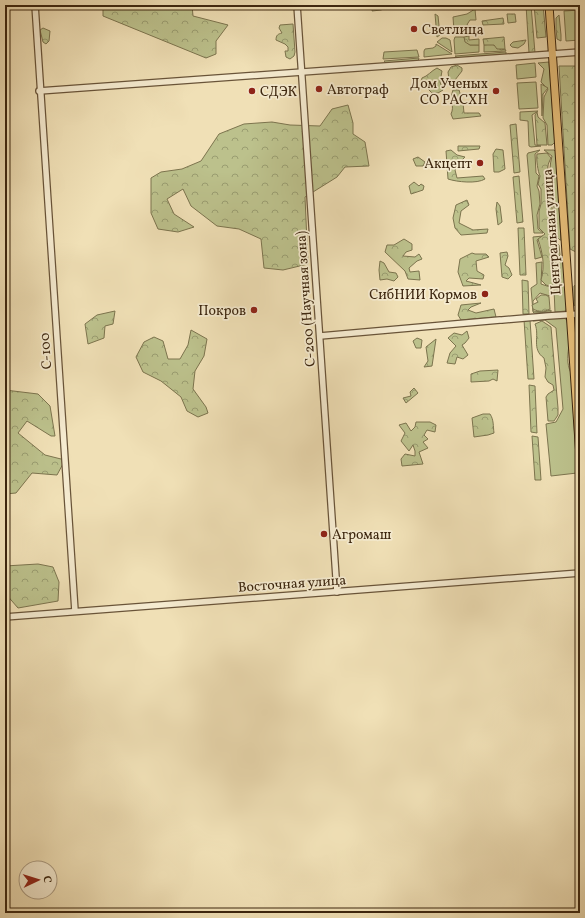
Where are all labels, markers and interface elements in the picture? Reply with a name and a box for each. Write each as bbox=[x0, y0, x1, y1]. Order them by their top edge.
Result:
place label: Светлица bbox=[422, 21, 484, 40]
marker: Светлица bbox=[409, 24, 419, 34]
place label: Дом Ученых СО РАСХН bbox=[410, 75, 488, 110]
place label: Автограф bbox=[327, 81, 389, 100]
place label: СДЭК bbox=[260, 83, 298, 102]
marker: Автограф bbox=[314, 84, 324, 94]
marker: СДЭК bbox=[247, 86, 257, 96]
marker: Дом Ученых СО РАСХН bbox=[491, 86, 501, 96]
place label: Акцепт bbox=[424, 155, 472, 174]
marker: Акцепт bbox=[475, 158, 485, 168]
street label: Центральная улица bbox=[539, 168, 566, 296]
street label: С-200 (Научная зона) bbox=[292, 230, 321, 368]
place label: СибНИИ Кормов bbox=[369, 286, 477, 305]
marker: СибНИИ Кормов bbox=[480, 289, 490, 299]
place label: Покров bbox=[198, 302, 246, 321]
marker: Покров bbox=[249, 305, 259, 315]
street label: С-100 bbox=[36, 332, 57, 370]
place label: Агромаш bbox=[332, 526, 392, 545]
marker: Агромаш bbox=[319, 529, 329, 539]
street label: Восточная улица bbox=[237, 571, 347, 598]
north arrow bbox=[18, 860, 58, 900]
text: С bbox=[39, 875, 54, 883]

